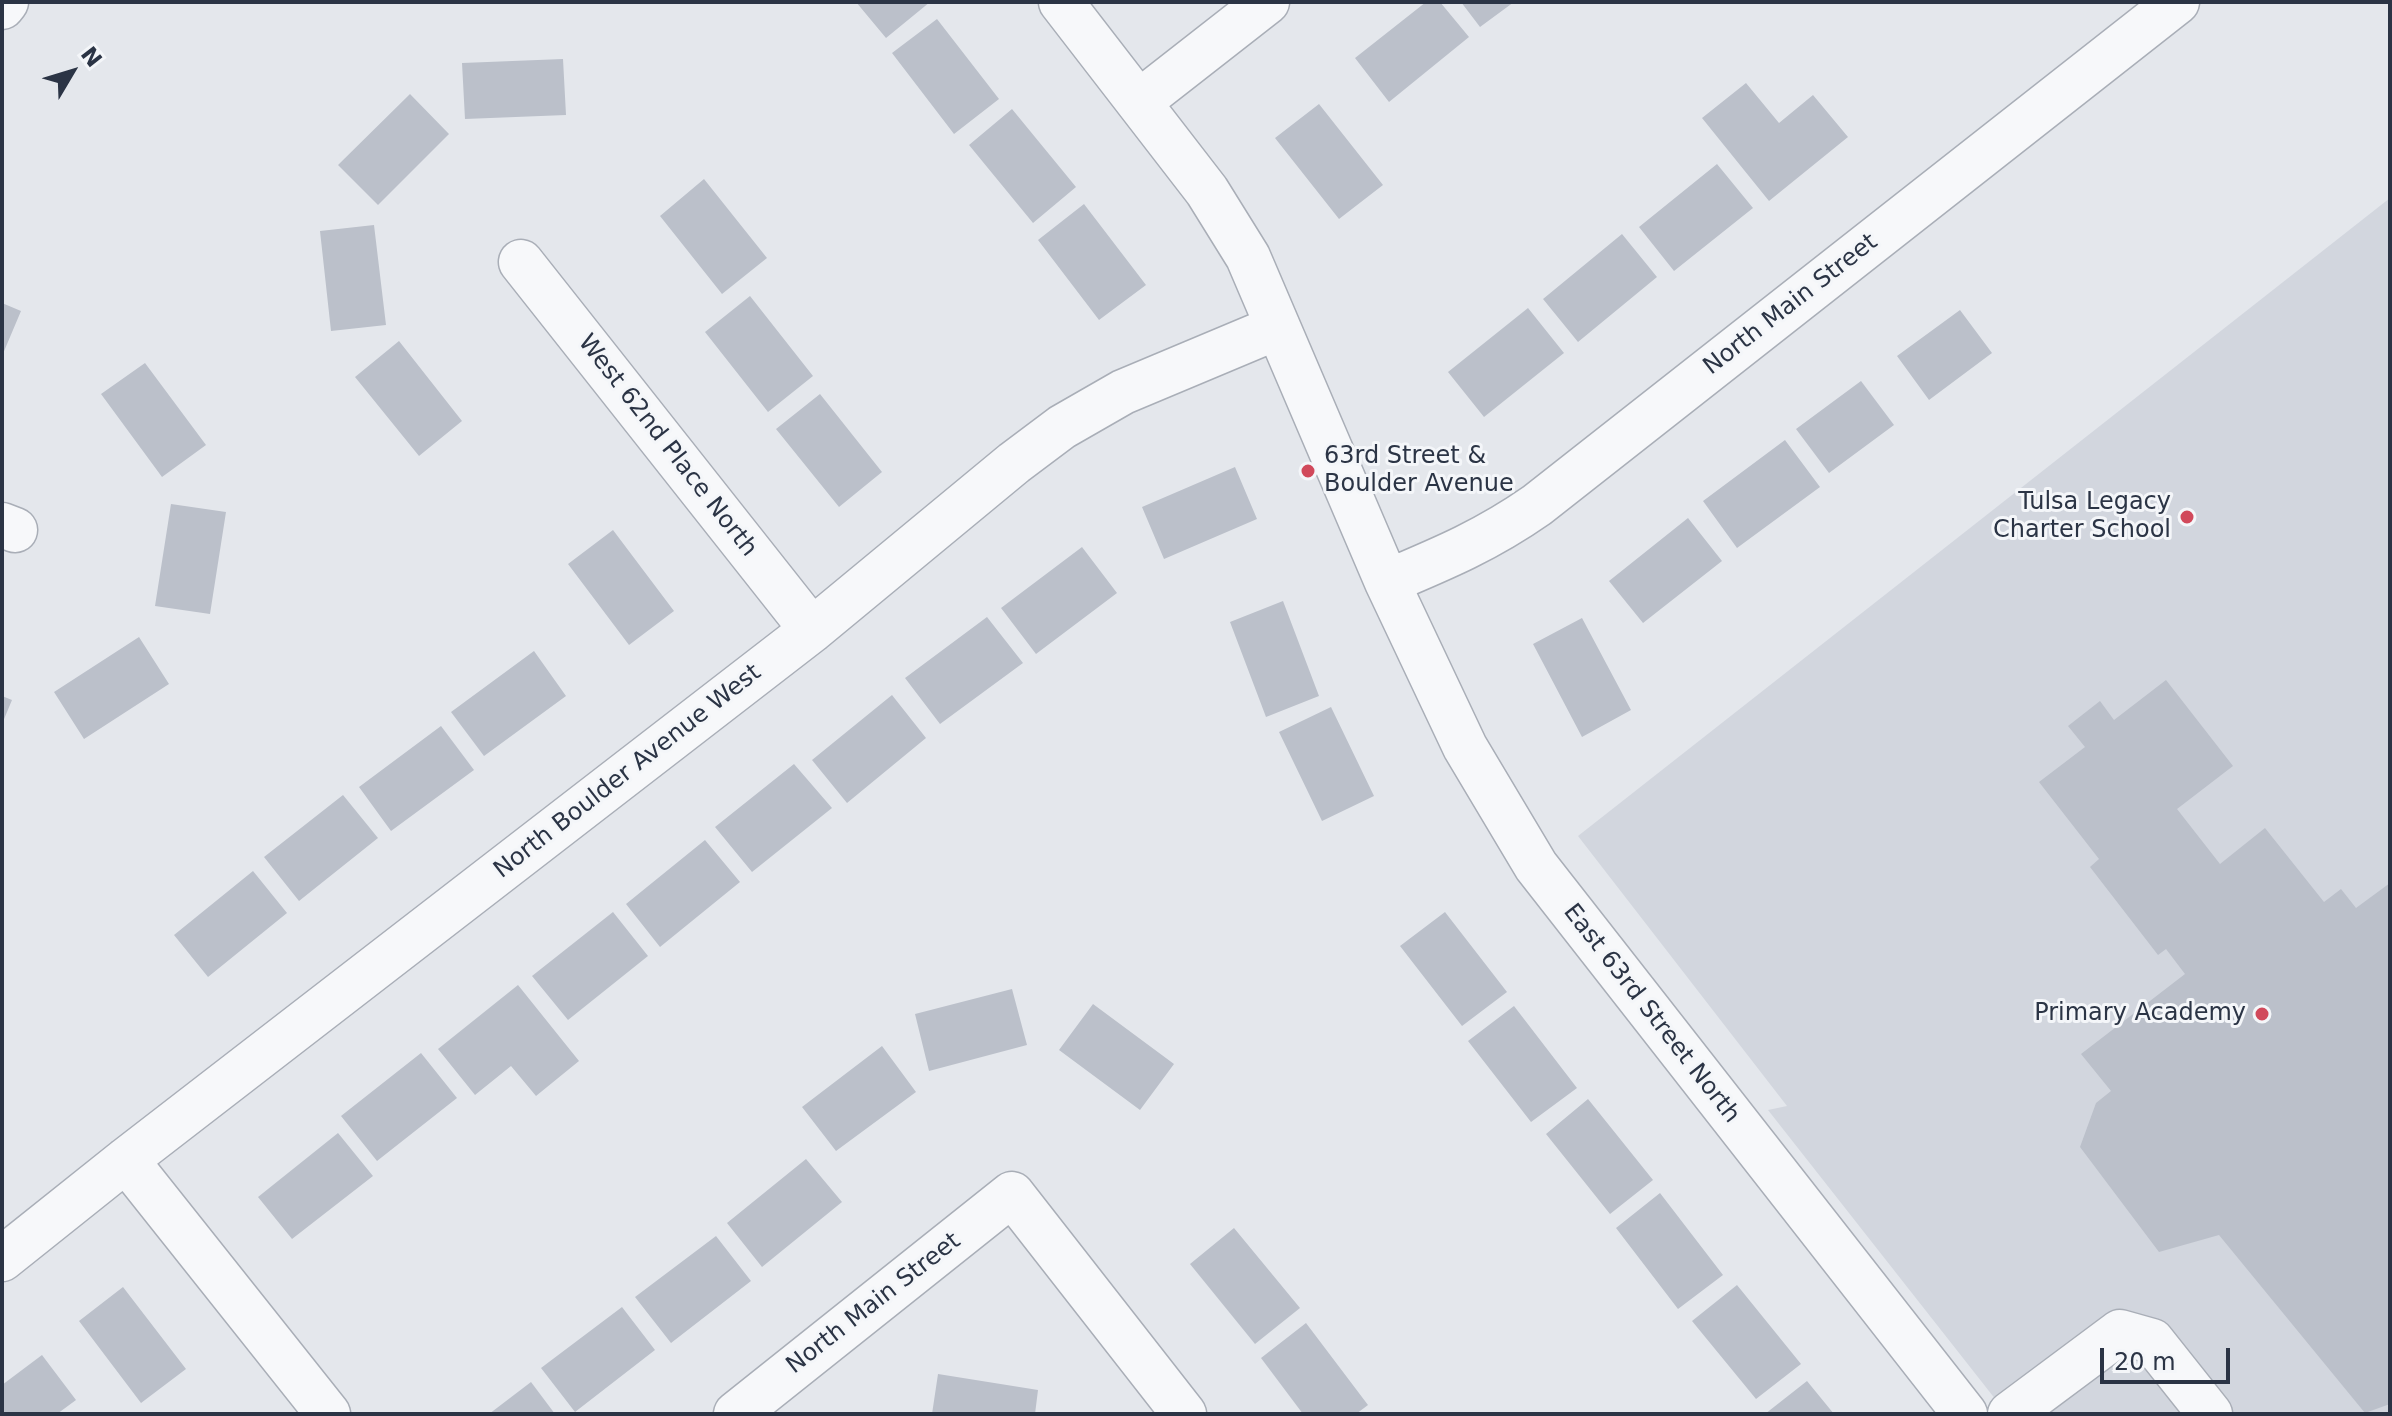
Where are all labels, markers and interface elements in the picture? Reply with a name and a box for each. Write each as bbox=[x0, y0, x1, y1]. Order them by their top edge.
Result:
north arrow bbox=[32, 32, 112, 112]
text: N bbox=[76, 42, 107, 72]
street label: North Main Street bbox=[1698, 228, 1884, 382]
street label: West 62nd Place North bbox=[571, 329, 763, 563]
place label: 63rd Street & Boulder Avenue bbox=[1324, 443, 1514, 499]
marker: 63rd Street & Boulder Avenue bbox=[1299, 462, 1317, 480]
place label: Tulsa Legacy Charter School bbox=[1993, 489, 2171, 545]
marker: Tulsa Legacy Charter School bbox=[2178, 508, 2196, 526]
street label: North Boulder Avenue West bbox=[489, 659, 767, 885]
street label: East 63rd Street North bbox=[1557, 899, 1745, 1129]
place label: Primary Academy bbox=[2034, 1000, 2246, 1028]
marker: Primary Academy bbox=[2253, 1005, 2271, 1023]
street label: North Main Street bbox=[781, 1227, 967, 1381]
scale bar bbox=[2104, 1332, 2234, 1382]
text: 20 m bbox=[2114, 1348, 2176, 1376]

